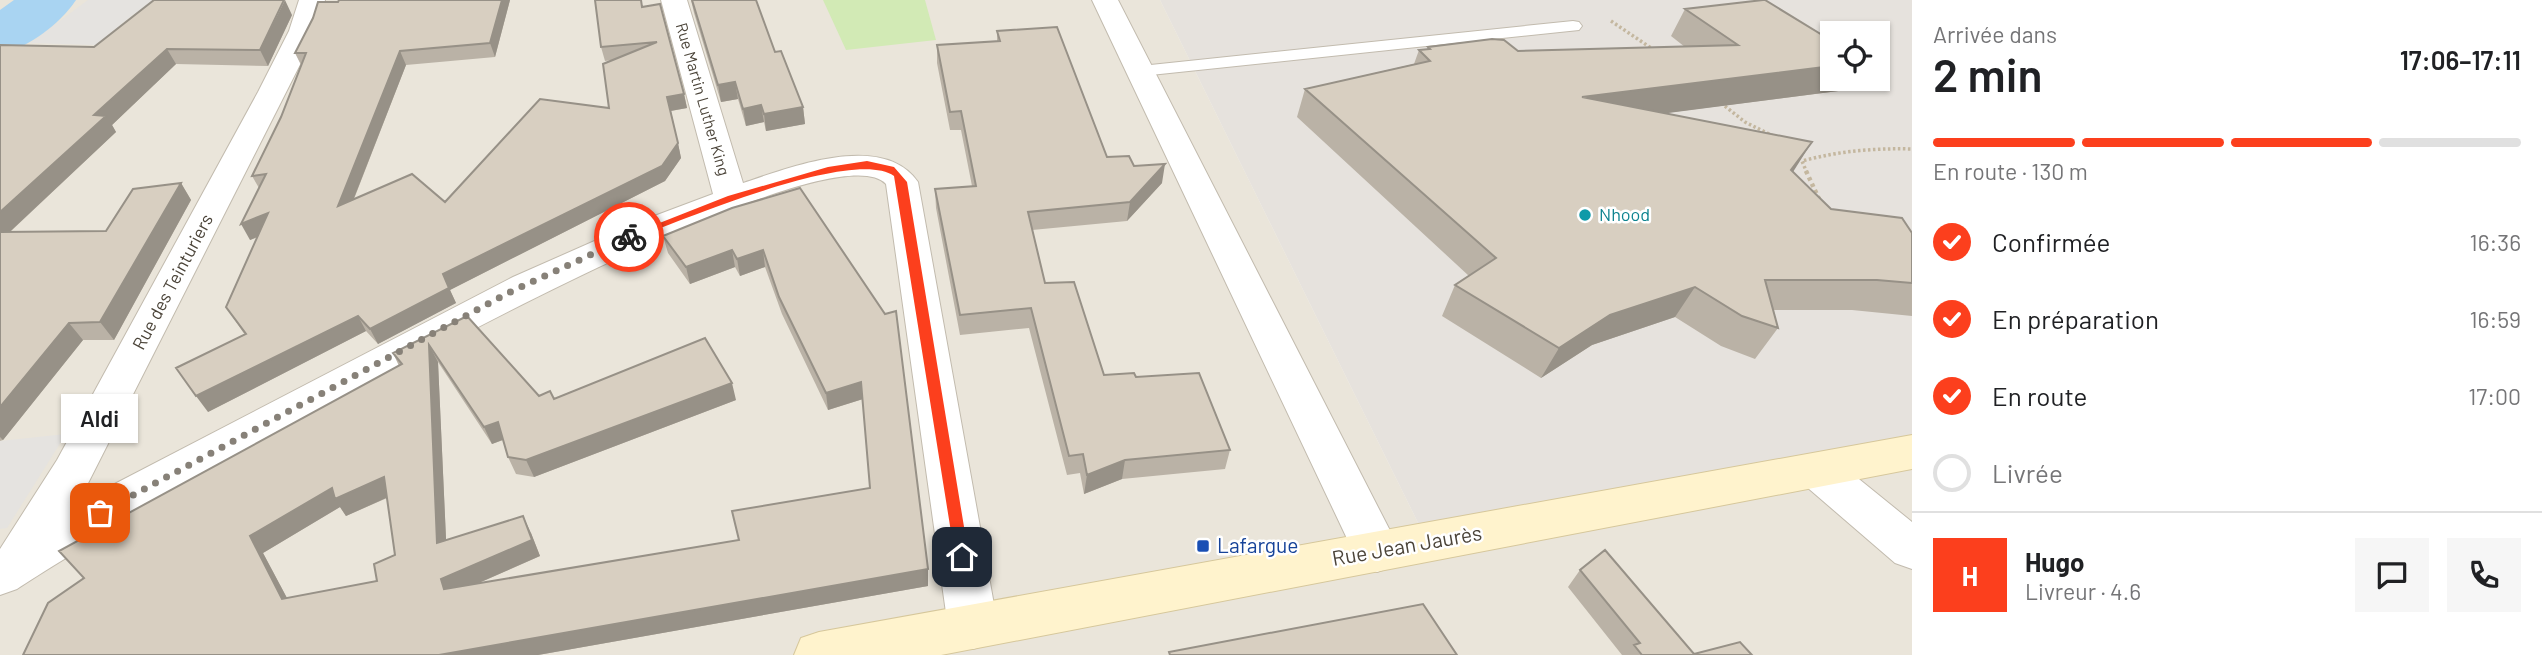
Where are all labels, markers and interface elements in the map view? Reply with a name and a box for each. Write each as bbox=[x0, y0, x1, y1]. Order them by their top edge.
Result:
street label: Rue Martin Luther King bbox=[673, 20, 734, 177]
text: Arrivée dans bbox=[1933, 20, 2057, 48]
map controls bbox=[1820, 21, 1890, 91]
button: locate bbox=[1820, 21, 1890, 91]
text: 17:06–17:11 bbox=[2400, 44, 2521, 75]
text: 2 min bbox=[1933, 46, 2042, 101]
text: En route · 130 m bbox=[1933, 157, 2088, 185]
courier bbox=[594, 202, 664, 272]
place label: Nhood bbox=[1599, 203, 1650, 225]
marker: Nhood bbox=[1577, 207, 1593, 223]
street label: Rue des Teinturiers bbox=[127, 210, 217, 353]
icon: bike bbox=[610, 218, 648, 256]
icon: check bbox=[1933, 223, 1971, 261]
text: Confirmée bbox=[1992, 226, 2110, 257]
text: 16:36 bbox=[2470, 228, 2521, 256]
icon: check bbox=[1933, 300, 1971, 338]
text: En préparation bbox=[1992, 303, 2159, 334]
text: 16:59 bbox=[2470, 305, 2521, 333]
icon: check bbox=[1933, 377, 1971, 415]
text: En route bbox=[1992, 380, 2087, 411]
text: 17:00 bbox=[2468, 382, 2521, 410]
callout: Aldi bbox=[62, 394, 138, 443]
text: Aldi bbox=[80, 404, 119, 432]
text: Livrée bbox=[1992, 457, 2063, 488]
pin bbox=[70, 483, 130, 543]
icon: bag bbox=[81, 494, 119, 532]
street label: Rue Jean Jaurès bbox=[1330, 519, 1484, 570]
pin bbox=[932, 527, 992, 587]
place label: Lafargue bbox=[1217, 532, 1298, 557]
icon: home bbox=[943, 538, 981, 576]
marker: Lafargue bbox=[1195, 538, 1211, 554]
button: chat bbox=[2355, 538, 2429, 612]
button: phone bbox=[2447, 538, 2521, 612]
text: Hugo bbox=[2025, 546, 2084, 577]
text: H bbox=[1962, 560, 1978, 591]
text: Livreur · 4.6 bbox=[2025, 577, 2141, 605]

